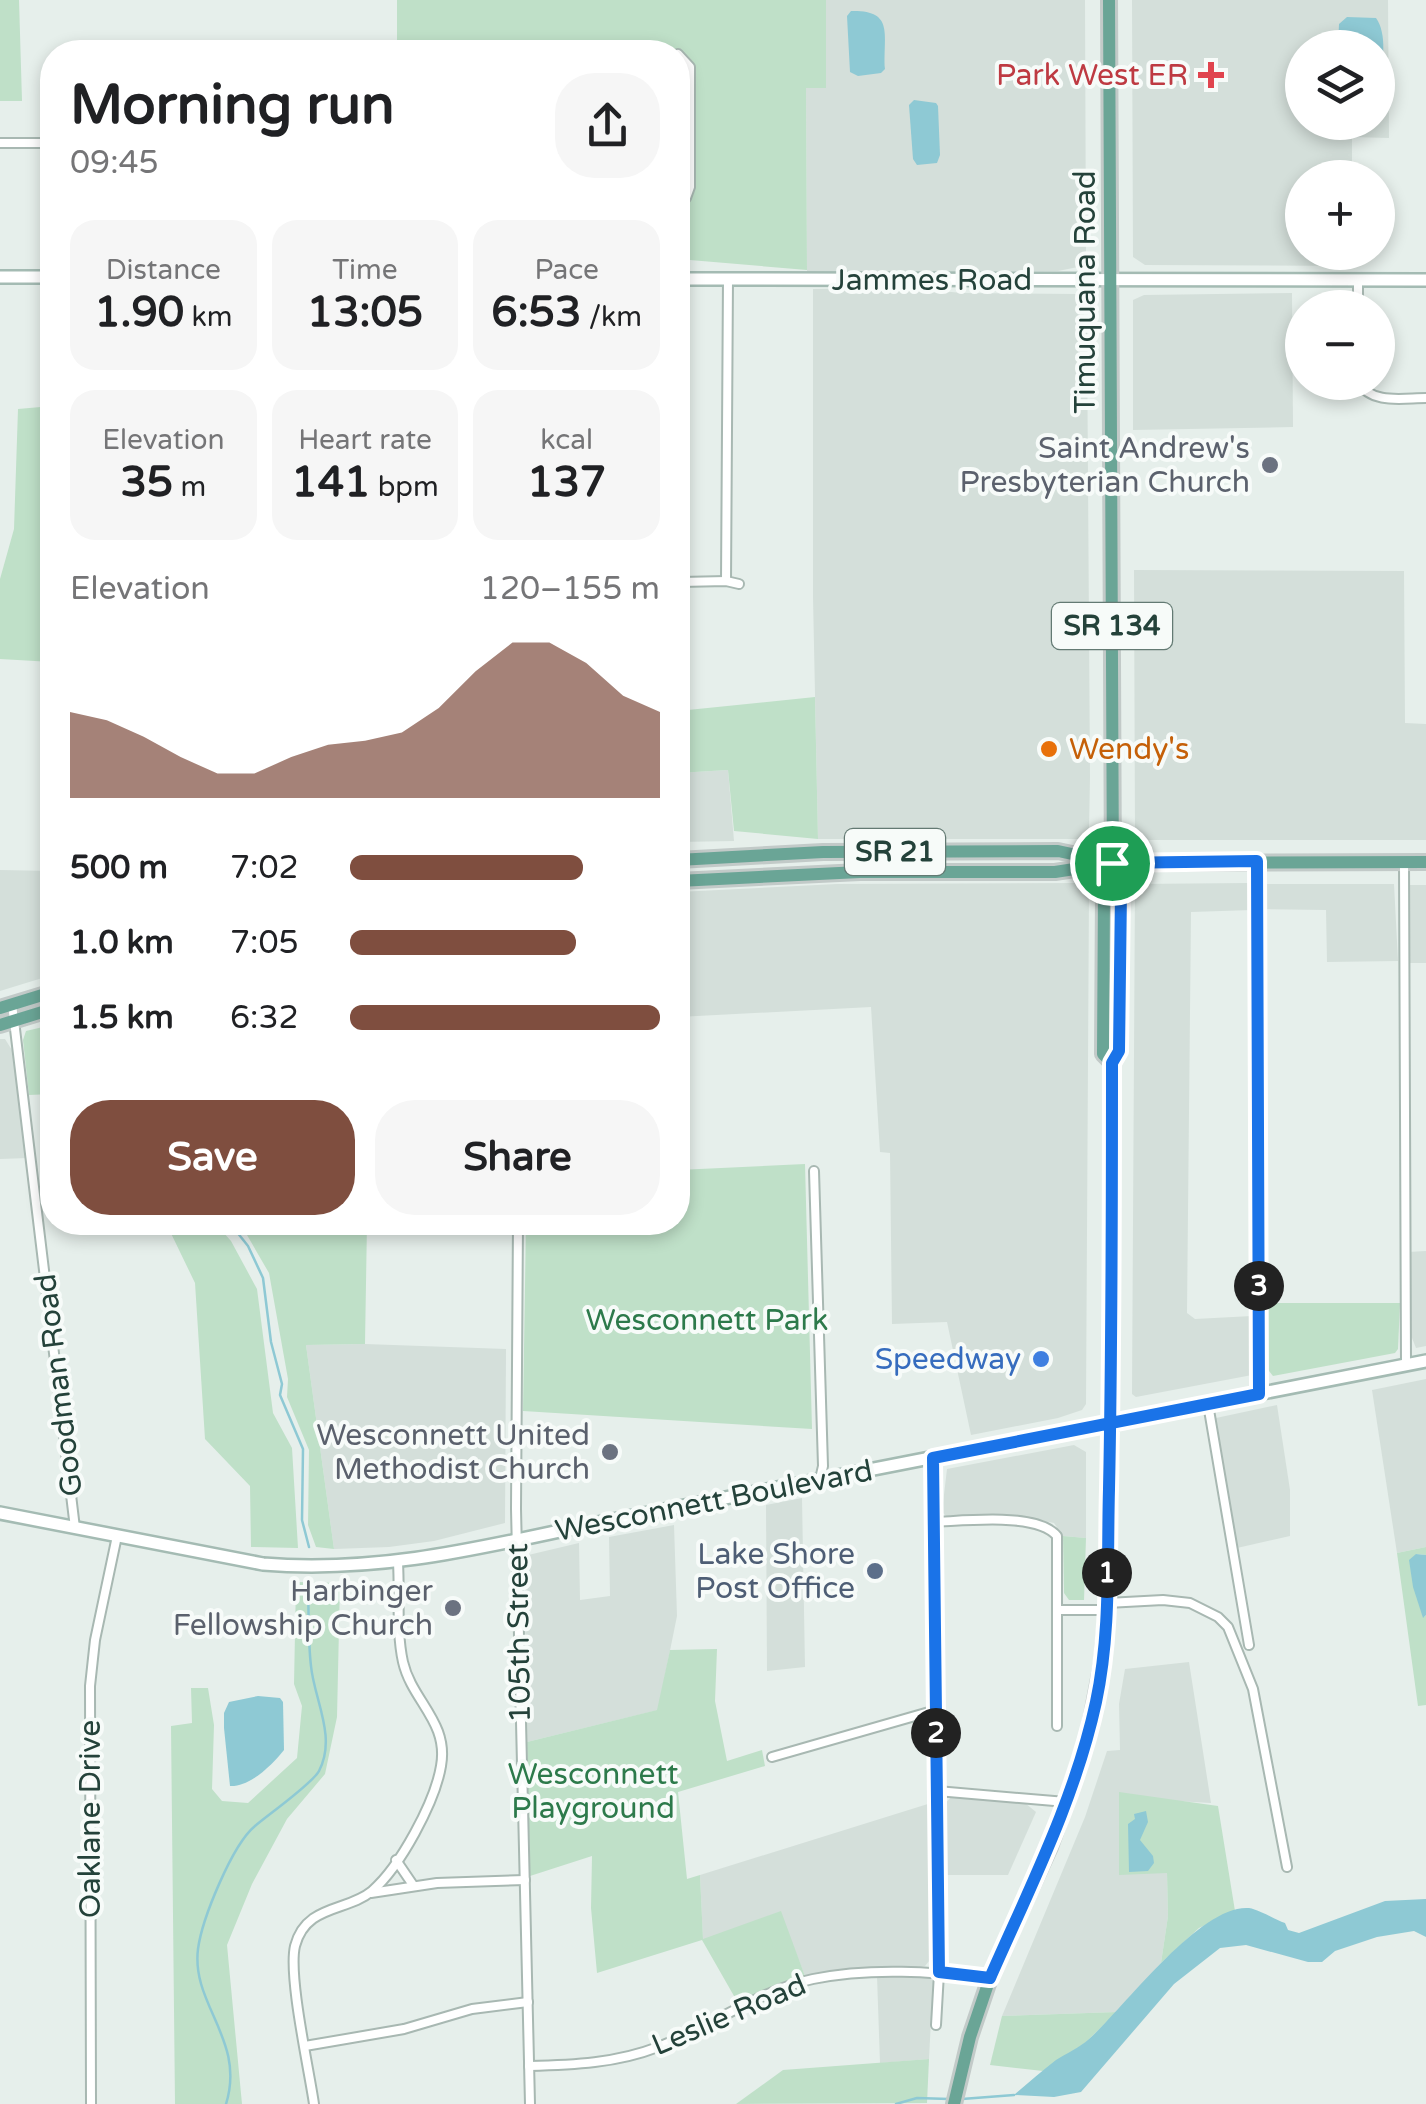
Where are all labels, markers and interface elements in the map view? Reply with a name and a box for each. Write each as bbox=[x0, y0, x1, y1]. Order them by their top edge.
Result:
map controls bbox=[1285, 30, 1395, 400]
button: layers bbox=[1285, 30, 1395, 140]
place label: Park West ER bbox=[996, 57, 1188, 94]
marker: Park West ER bbox=[1198, 62, 1224, 88]
text: Morning run bbox=[70, 73, 395, 139]
button: share bbox=[555, 73, 660, 178]
text: 09:45 bbox=[70, 144, 159, 182]
button: + bbox=[1285, 160, 1395, 270]
street label: Timuquana Road bbox=[1067, 170, 1104, 414]
text: Distance bbox=[106, 253, 221, 287]
text: Time bbox=[332, 253, 398, 287]
text: Pace bbox=[534, 253, 599, 287]
street label: Jammes Road bbox=[832, 262, 1032, 299]
text: 1.90 bbox=[94, 287, 184, 338]
text: 13:05 bbox=[307, 287, 423, 338]
text: 6:53 bbox=[491, 287, 581, 338]
button: − bbox=[1285, 290, 1395, 400]
text: km bbox=[184, 300, 232, 334]
text: /km bbox=[581, 300, 642, 334]
text: Elevation bbox=[102, 423, 225, 457]
text: Heart rate bbox=[298, 423, 432, 457]
text: kcal bbox=[540, 423, 593, 457]
place label: Saint Andrew's Presbyterian Church bbox=[960, 430, 1250, 501]
marker: Saint Andrew's Presbyterian Church bbox=[1259, 454, 1281, 476]
text: 35 bbox=[120, 457, 173, 508]
text: 141 bbox=[291, 457, 370, 508]
text: 137 bbox=[527, 457, 606, 508]
text: m bbox=[173, 470, 206, 504]
text: bpm bbox=[370, 470, 439, 504]
text: Elevation bbox=[70, 570, 210, 608]
text: 120–155 m bbox=[480, 570, 660, 608]
road number: SR 134 bbox=[1052, 603, 1172, 649]
place label: Wendy's bbox=[1069, 731, 1189, 768]
marker: Wendy's bbox=[1038, 738, 1060, 760]
pin bbox=[1070, 821, 1155, 906]
road number: SR 21 bbox=[845, 829, 945, 875]
icon: arrive bbox=[1085, 836, 1140, 891]
text: 500 m bbox=[70, 849, 168, 887]
text: 7:02 bbox=[230, 849, 299, 887]
text: 1.0 km bbox=[70, 924, 174, 962]
text: 7:05 bbox=[230, 924, 299, 962]
text: 1.5 km bbox=[70, 999, 174, 1037]
text: 6:32 bbox=[230, 999, 299, 1037]
button: Save bbox=[70, 1100, 355, 1215]
button: Share bbox=[375, 1100, 660, 1215]
pin: 3 bbox=[1234, 1261, 1284, 1311]
text: 3 bbox=[1250, 1269, 1268, 1303]
street label: Goodman Road bbox=[27, 1272, 91, 1498]
park label: Wesconnett Park bbox=[586, 1302, 828, 1339]
place label: Speedway bbox=[875, 1341, 1021, 1378]
marker: Speedway bbox=[1030, 1348, 1052, 1370]
place label: Wesconnett United Methodist Church bbox=[316, 1417, 590, 1488]
marker: Wesconnett United Methodist Church bbox=[599, 1441, 621, 1463]
street label: Wesconnett Boulevard bbox=[552, 1452, 876, 1550]
place label: Lake Shore Post Office bbox=[695, 1536, 855, 1607]
street label: 105th Street bbox=[499, 1543, 539, 1723]
pin: 1 bbox=[1082, 1548, 1132, 1598]
text: 1 bbox=[1098, 1556, 1116, 1590]
marker: Lake Shore Post Office bbox=[864, 1560, 886, 1582]
place label: Harbinger Fellowship Church bbox=[173, 1573, 434, 1644]
marker: Harbinger Fellowship Church bbox=[442, 1597, 464, 1619]
pin: 2 bbox=[911, 1708, 961, 1758]
text: 2 bbox=[927, 1716, 945, 1750]
street label: Oaklane Drive bbox=[72, 1720, 109, 1918]
park label: Wesconnett Playground bbox=[508, 1756, 678, 1827]
street label: Leslie Road bbox=[646, 1966, 812, 2064]

